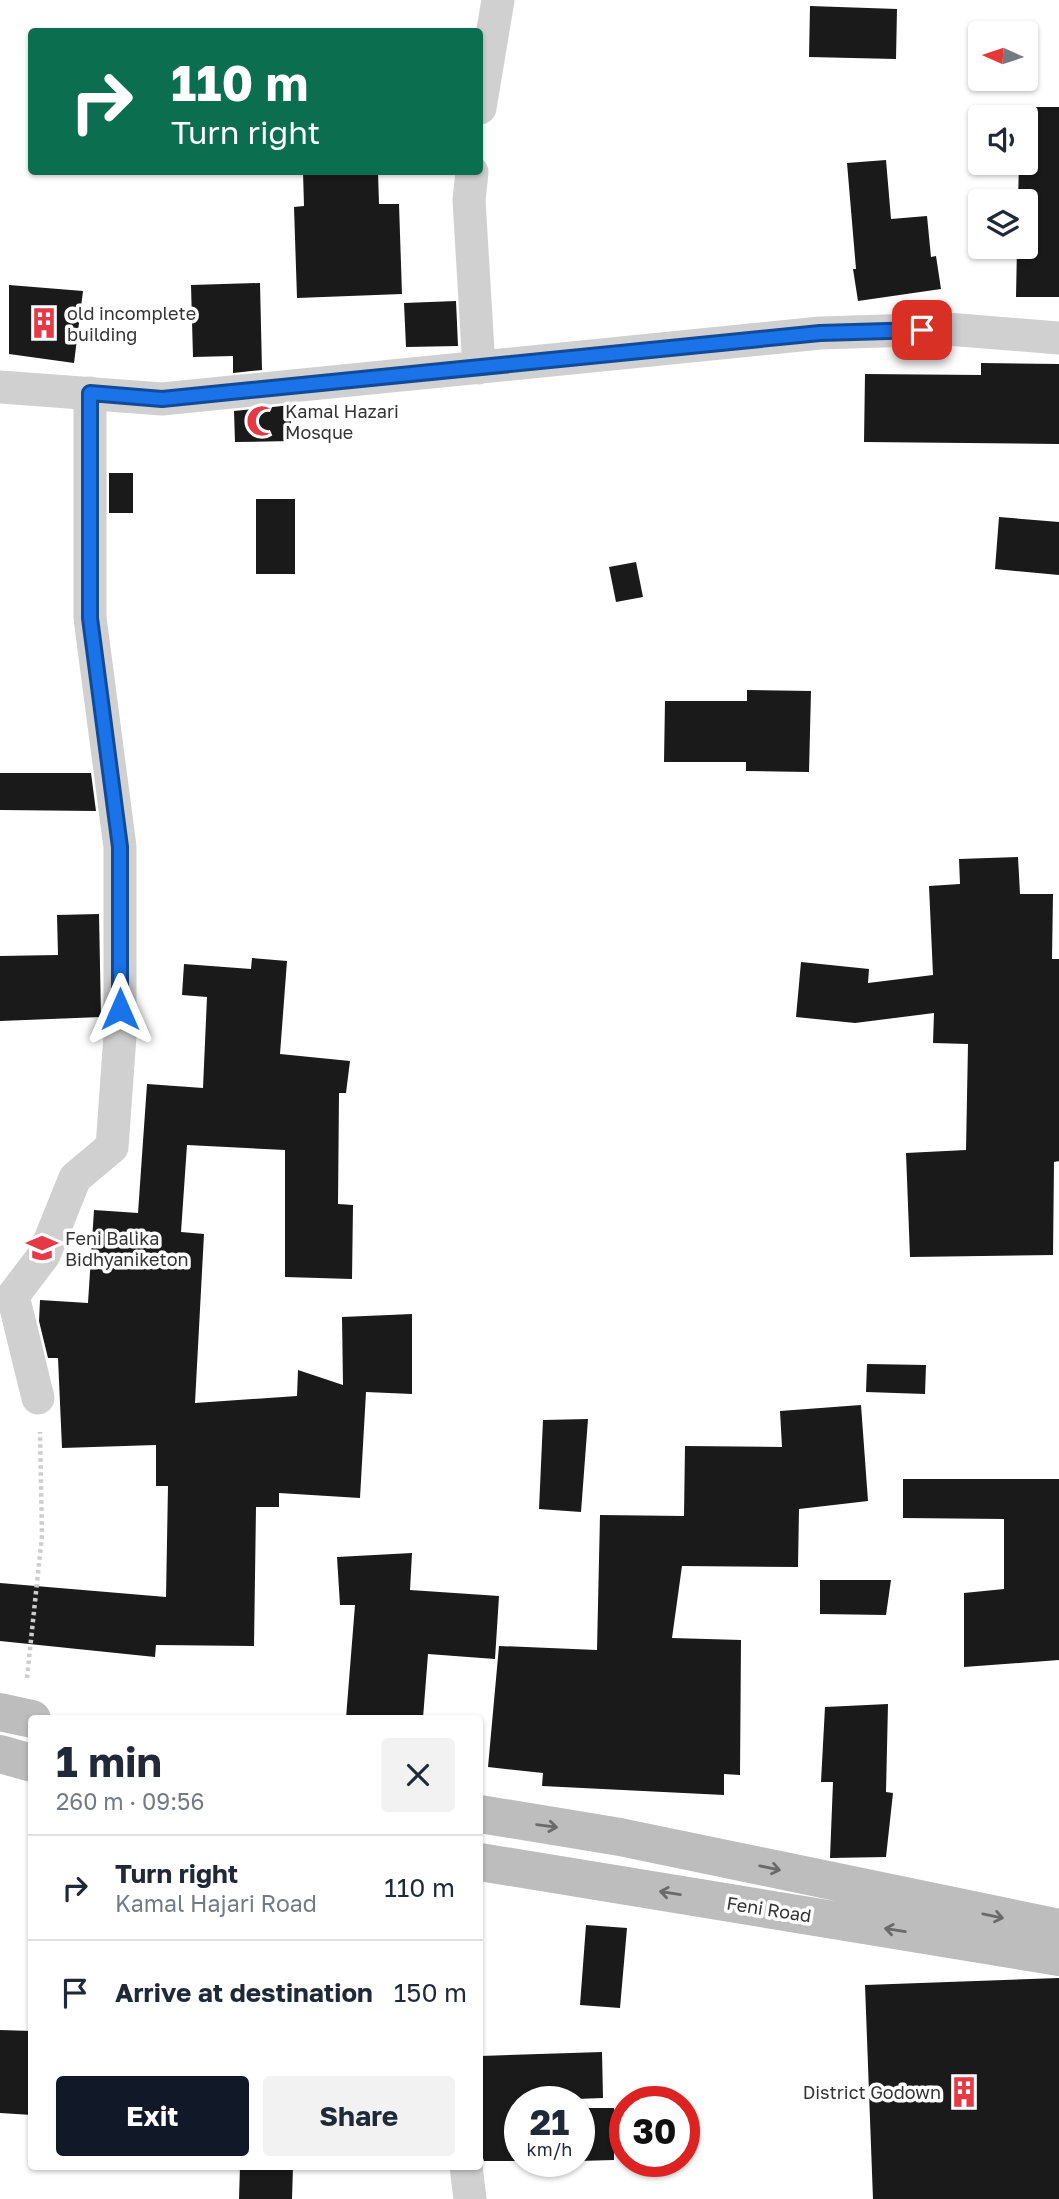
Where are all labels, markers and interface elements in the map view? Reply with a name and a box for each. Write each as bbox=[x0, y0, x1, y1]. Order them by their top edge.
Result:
north arrow bbox=[968, 21, 1038, 91]
map controls bbox=[968, 21, 1038, 259]
text: 110 m bbox=[171, 53, 308, 112]
icon: right bbox=[56, 56, 147, 147]
button: sound bbox=[968, 105, 1038, 175]
text: Turn right bbox=[171, 113, 320, 151]
button: layers bbox=[968, 189, 1038, 259]
pin bbox=[892, 300, 952, 360]
place label: old incomplete building bbox=[67, 302, 196, 345]
building icon: old incomplete building bbox=[27, 306, 61, 340]
icon: arrive bbox=[903, 311, 941, 349]
place label: Kamal Hazari Mosque bbox=[285, 400, 399, 443]
mosque icon: Kamal Hazari Mosque bbox=[245, 404, 279, 438]
position arrow bbox=[83, 972, 157, 1046]
place label: Feni Balika Bidhyaniketon bbox=[65, 1227, 189, 1270]
school or university icon: Feni Balika Bidhyaniketon bbox=[25, 1231, 59, 1265]
text: 1 min bbox=[56, 1736, 162, 1786]
button: close bbox=[381, 1738, 455, 1812]
text: 260 m · 09:56 bbox=[56, 1787, 204, 1815]
one-way arrow bbox=[535, 1820, 558, 1833]
text: Turn right bbox=[115, 1858, 238, 1889]
one-way arrow bbox=[758, 1862, 781, 1876]
icon: right bbox=[56, 1869, 94, 1907]
text: 110 m bbox=[384, 1872, 455, 1903]
one-way arrow bbox=[660, 1886, 682, 1899]
text: Kamal Hajari Road bbox=[115, 1889, 317, 1917]
street label: Feni Road bbox=[725, 1891, 813, 1927]
one-way arrow bbox=[981, 1909, 1004, 1923]
one-way arrow bbox=[884, 1923, 907, 1936]
icon: arrive bbox=[56, 1974, 94, 2012]
text: Arrive at destination bbox=[115, 1977, 373, 2008]
text: 150 m bbox=[394, 1977, 467, 2008]
building icon: District Godown bbox=[947, 2075, 981, 2109]
button: Exit bbox=[56, 2076, 249, 2156]
button: Share bbox=[263, 2076, 455, 2156]
place label: District Godown bbox=[803, 2081, 941, 2103]
speed limit sign: 30 bbox=[609, 2086, 700, 2177]
text: 21 bbox=[530, 2101, 569, 2143]
text: km/h bbox=[527, 2138, 572, 2160]

